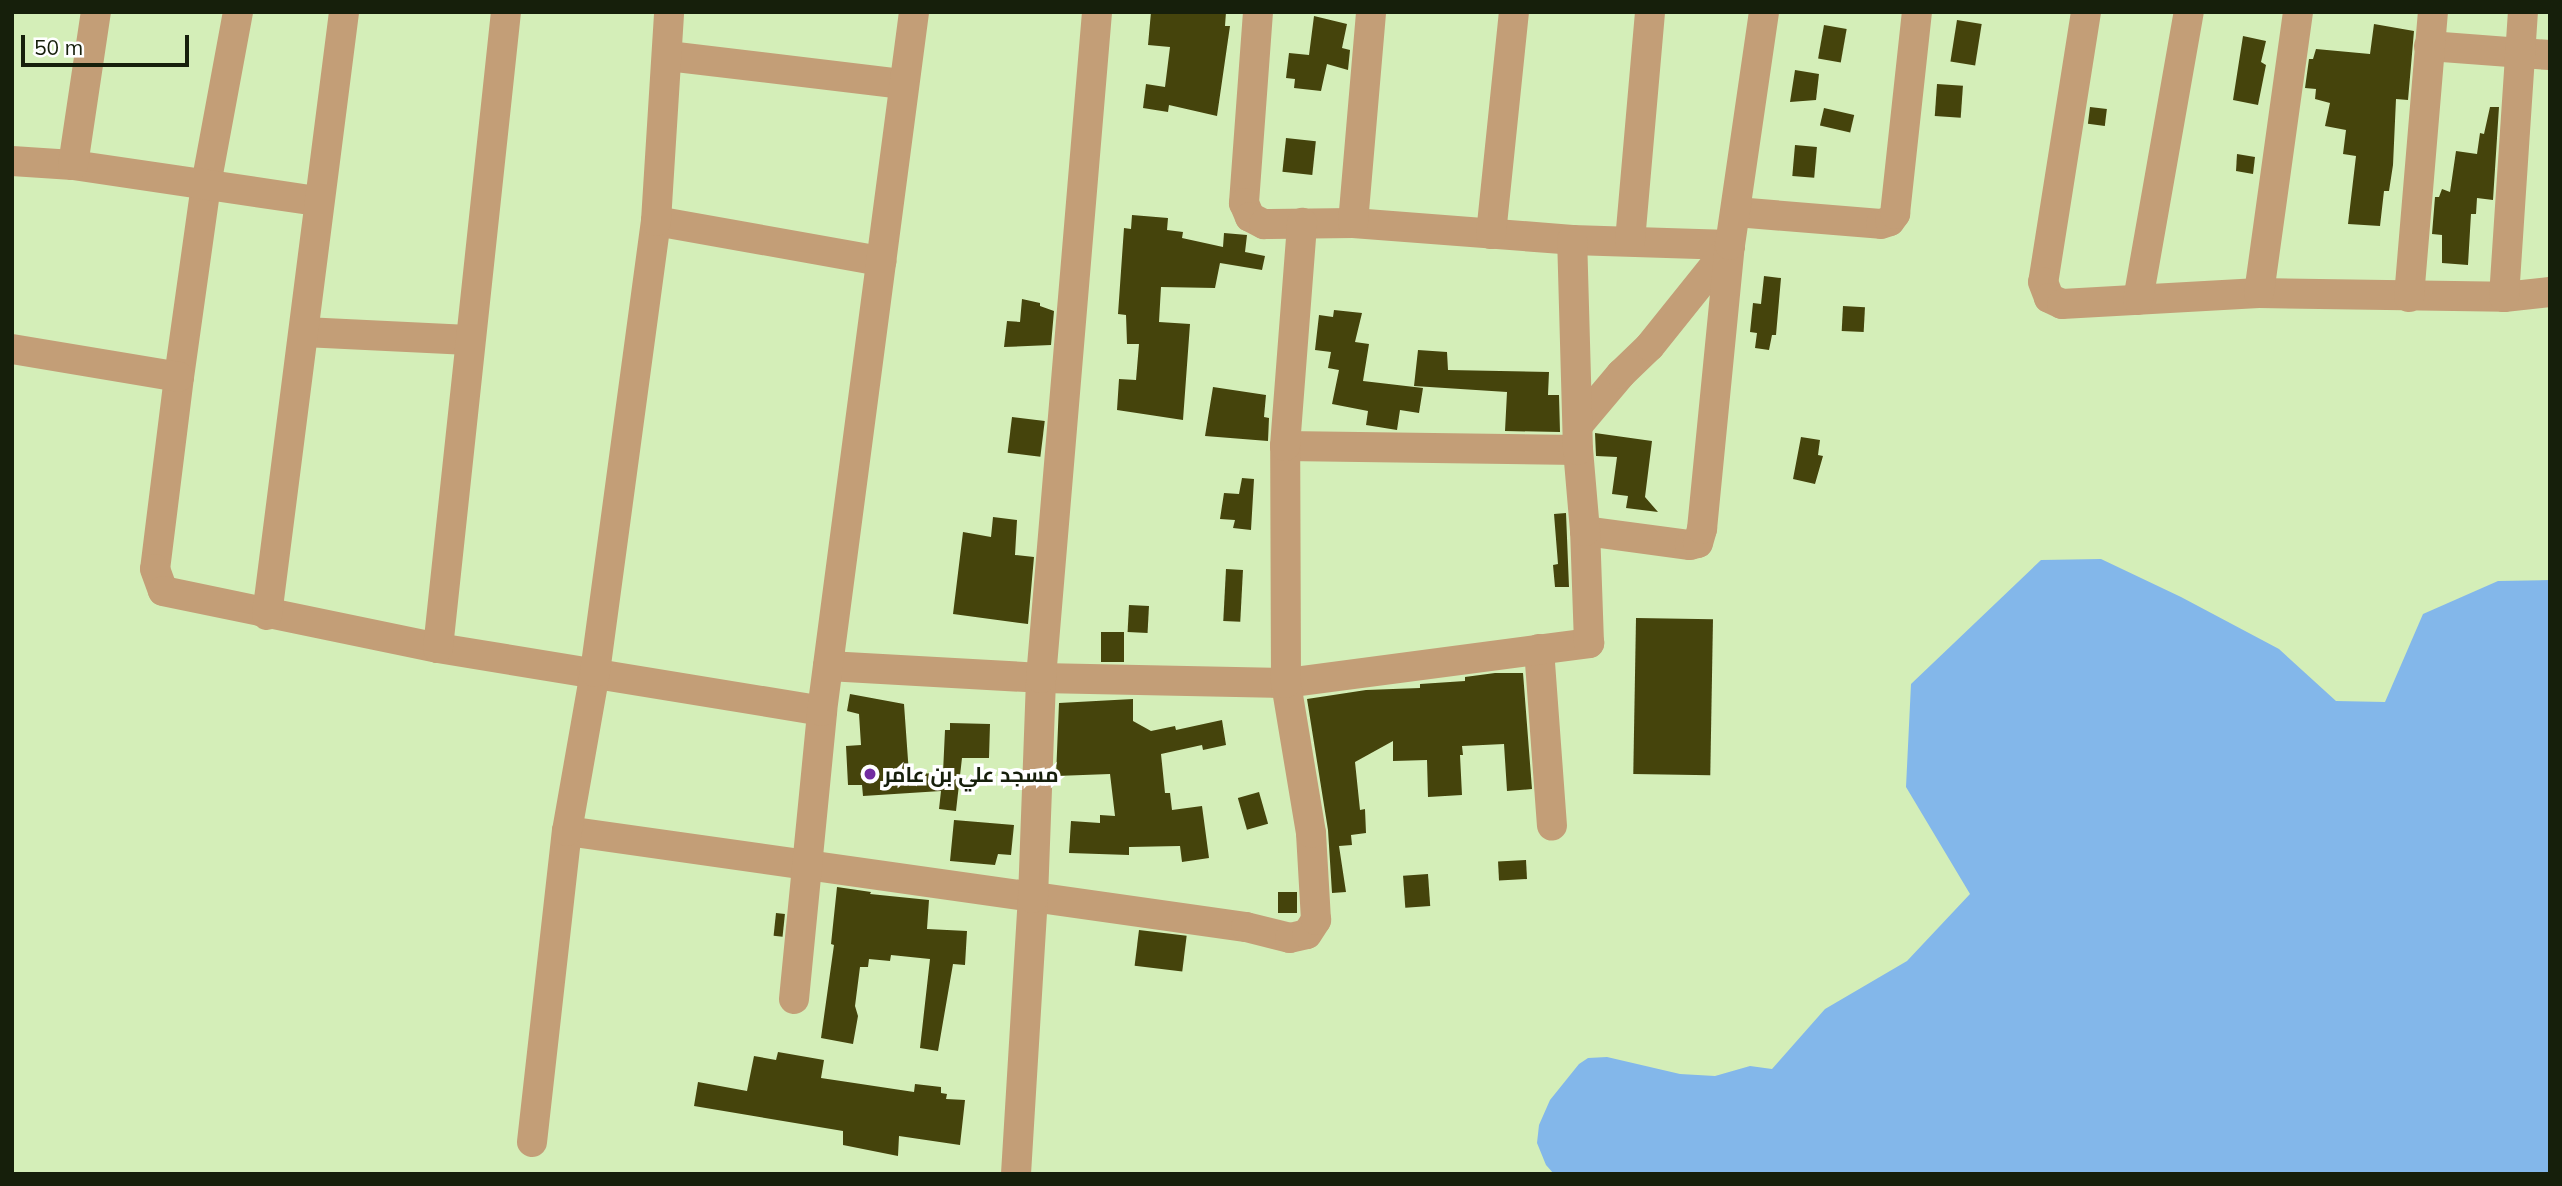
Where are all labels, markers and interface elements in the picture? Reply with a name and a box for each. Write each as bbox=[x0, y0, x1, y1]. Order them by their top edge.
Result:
scale bar bbox=[24, 21, 192, 65]
text: 50 m bbox=[34, 34, 83, 60]
place label: مسجد علي بن عامر bbox=[884, 761, 1059, 787]
marker: مسجد علي بن عامر bbox=[862, 766, 878, 782]

